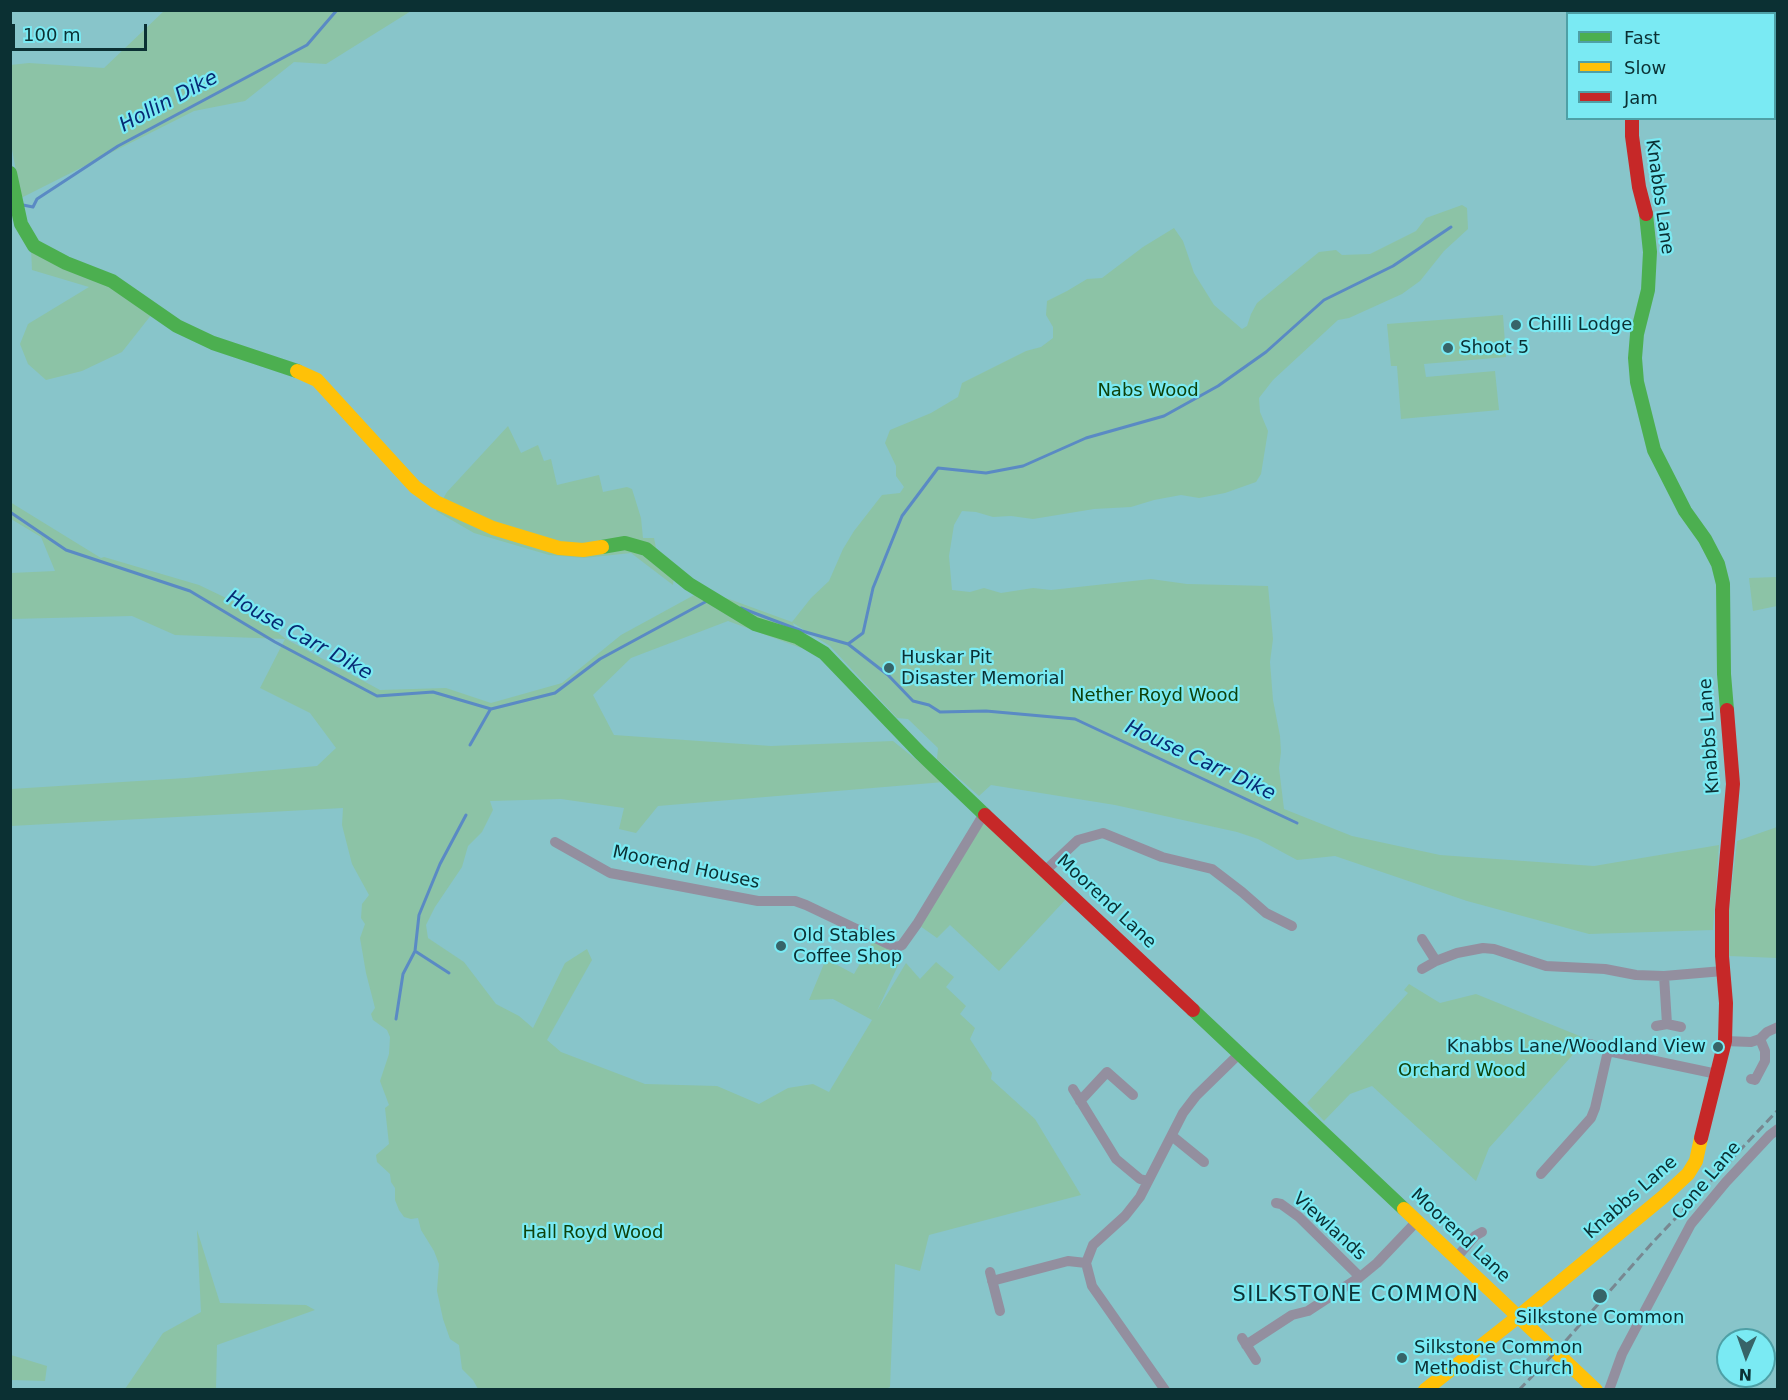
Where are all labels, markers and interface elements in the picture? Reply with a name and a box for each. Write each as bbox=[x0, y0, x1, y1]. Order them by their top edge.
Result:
scale bar bbox=[15, 12, 150, 50]
legend bbox=[1566, 12, 1776, 120]
text: 100 m bbox=[23, 24, 81, 45]
text: Fast bbox=[1624, 27, 1660, 48]
text: Slow bbox=[1624, 57, 1666, 78]
water label: Hollin Dike bbox=[116, 66, 222, 138]
text: Jam bbox=[1624, 87, 1658, 108]
street label: Knabbs Lane bbox=[1640, 138, 1678, 256]
place label: Chilli Lodge bbox=[1528, 314, 1632, 336]
marker: Chilli Lodge bbox=[1509, 318, 1523, 332]
place label: Shoot 5 bbox=[1460, 337, 1529, 359]
marker: Shoot 5 bbox=[1441, 341, 1455, 355]
park label: Nabs Wood bbox=[1097, 380, 1199, 402]
water label: House Carr Dike bbox=[222, 586, 376, 686]
place label: Huskar Pit Disaster Memorial bbox=[901, 647, 1064, 690]
marker: Huskar Pit Disaster Memorial bbox=[882, 661, 896, 675]
street label: Knabbs Lane bbox=[1695, 678, 1725, 794]
park label: Nether Royd Wood bbox=[1071, 685, 1239, 707]
water label: House Carr Dike bbox=[1121, 716, 1279, 806]
street label: Moorend Houses bbox=[610, 842, 762, 894]
street label: Moorend Lane bbox=[1052, 851, 1160, 953]
place label: Old Stables Coffee Shop bbox=[793, 925, 902, 968]
marker: Old Stables Coffee Shop bbox=[774, 939, 788, 953]
place label: Knabbs Lane/Woodland View bbox=[1447, 1036, 1706, 1058]
marker: Knabbs Lane/Woodland View bbox=[1711, 1040, 1725, 1054]
park label: Orchard Wood bbox=[1398, 1060, 1526, 1082]
street label: Cone Lane bbox=[1668, 1138, 1746, 1224]
street label: Knabbs Lane bbox=[1580, 1152, 1682, 1244]
street label: Moorend Lane bbox=[1406, 1185, 1514, 1287]
street label: Viewlands bbox=[1288, 1189, 1370, 1265]
park label: Hall Royd Wood bbox=[523, 1222, 663, 1244]
district label: SILKSTONE COMMON bbox=[1232, 1283, 1480, 1309]
marker: Silkstone Common bbox=[1591, 1287, 1609, 1305]
place label: Silkstone Common bbox=[1516, 1307, 1684, 1329]
north arrow bbox=[1716, 1328, 1776, 1388]
place label: Silkstone Common Methodist Church bbox=[1414, 1337, 1583, 1380]
marker: Silkstone Common Methodist Church bbox=[1395, 1351, 1409, 1365]
text: N bbox=[1738, 1365, 1752, 1384]

